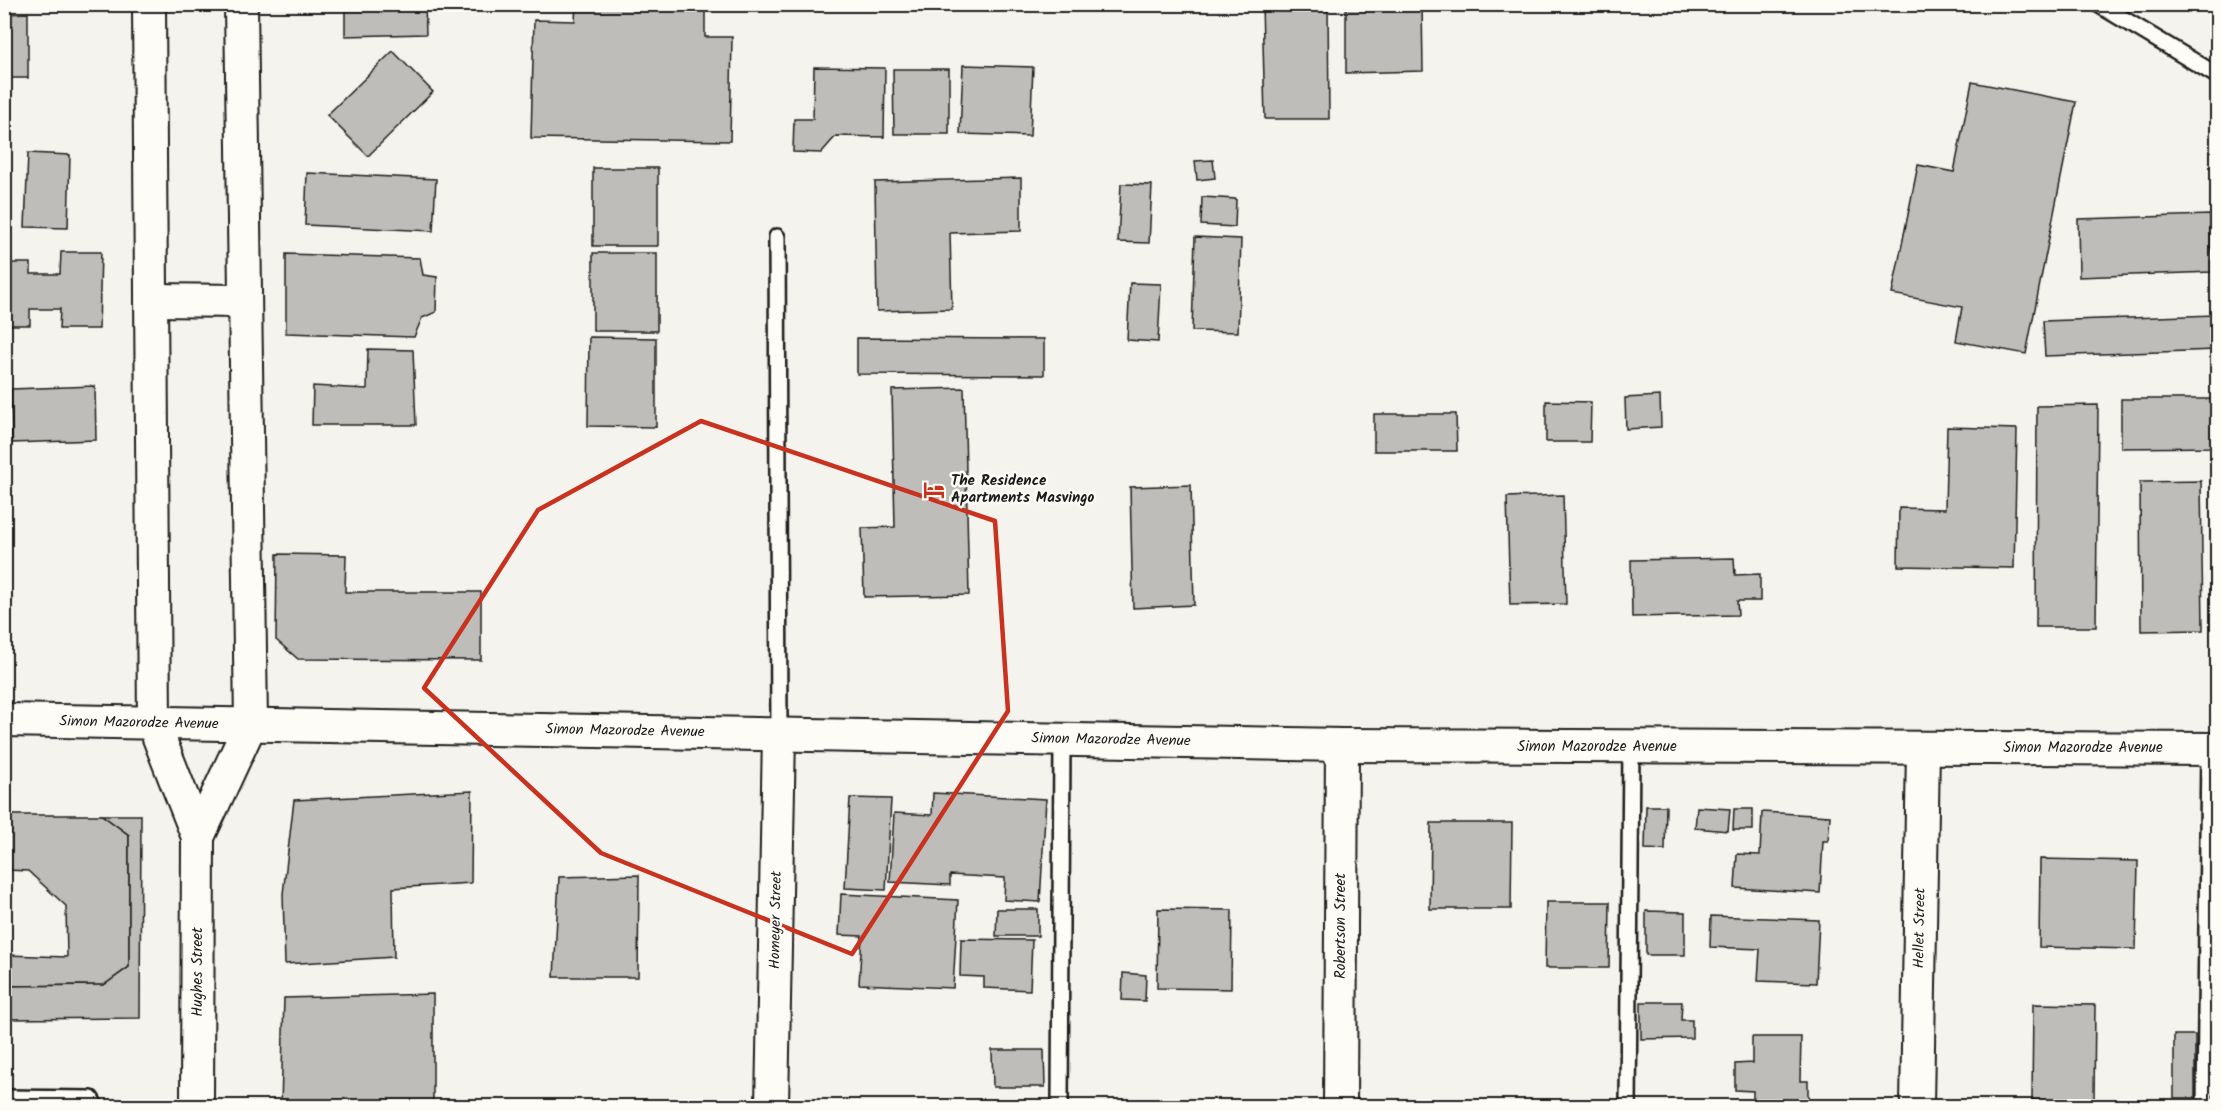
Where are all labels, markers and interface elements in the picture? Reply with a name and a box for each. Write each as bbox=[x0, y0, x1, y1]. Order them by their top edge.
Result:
place label: The Residence Apartments Masvingo bbox=[951, 469, 1095, 510]
hotel icon: The Residence Apartments Masvingo bbox=[922, 478, 946, 502]
street label: Simon Mazorodze Avenue bbox=[59, 710, 219, 736]
street label: Simon Mazorodze Avenue bbox=[545, 718, 705, 744]
street label: Simon Mazorodze Avenue bbox=[1031, 727, 1191, 753]
street label: Simon Mazorodze Avenue bbox=[1517, 735, 1677, 759]
street label: Simon Mazorodze Avenue bbox=[2003, 736, 2163, 760]
street label: Homeyer Street bbox=[763, 870, 789, 969]
street label: Robertson Street bbox=[1329, 873, 1353, 979]
street label: Hellet Street bbox=[1907, 887, 1933, 969]
street label: Hughes Street bbox=[186, 927, 210, 1017]

